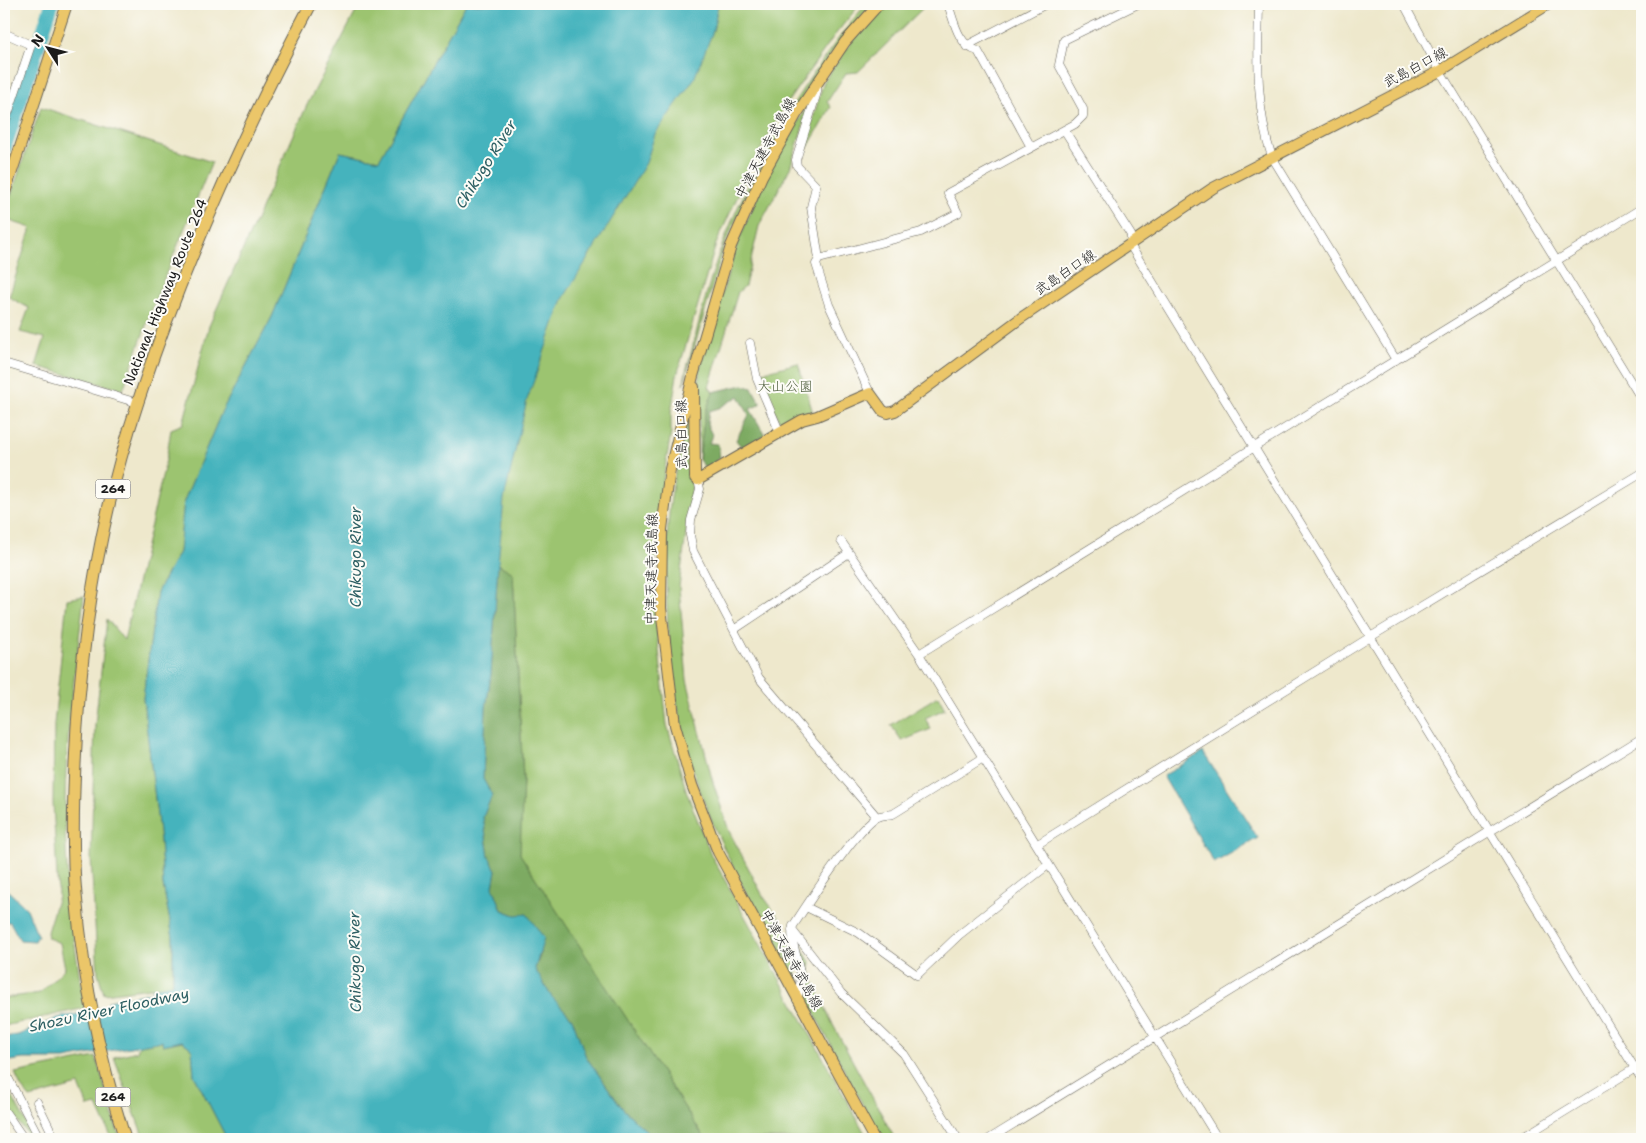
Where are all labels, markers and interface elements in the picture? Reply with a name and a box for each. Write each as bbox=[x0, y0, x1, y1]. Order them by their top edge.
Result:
north arrow bbox=[22, 22, 72, 72]
text: N bbox=[27, 31, 48, 50]
street label: 武島白口線 bbox=[1380, 43, 1450, 91]
street label: 中津天建寺武島線 bbox=[731, 94, 799, 202]
water label: Chikugo River bbox=[451, 115, 522, 212]
street label: National Highway Route 264 bbox=[119, 196, 211, 388]
street label: 武島白口線 bbox=[1031, 245, 1099, 299]
park label: 大山公園 bbox=[757, 377, 813, 395]
street label: 武島白口線 bbox=[671, 399, 691, 469]
road number: 264 bbox=[96, 479, 130, 498]
water label: Chikugo River bbox=[346, 506, 366, 607]
street label: 中津天建寺武島線 bbox=[641, 513, 661, 625]
street label: 中津天建寺武島線 bbox=[757, 906, 827, 1012]
water label: Chikugo River bbox=[344, 911, 366, 1013]
water label: Shozu River Floodway bbox=[27, 983, 191, 1037]
road number: 264 bbox=[96, 1088, 130, 1106]

